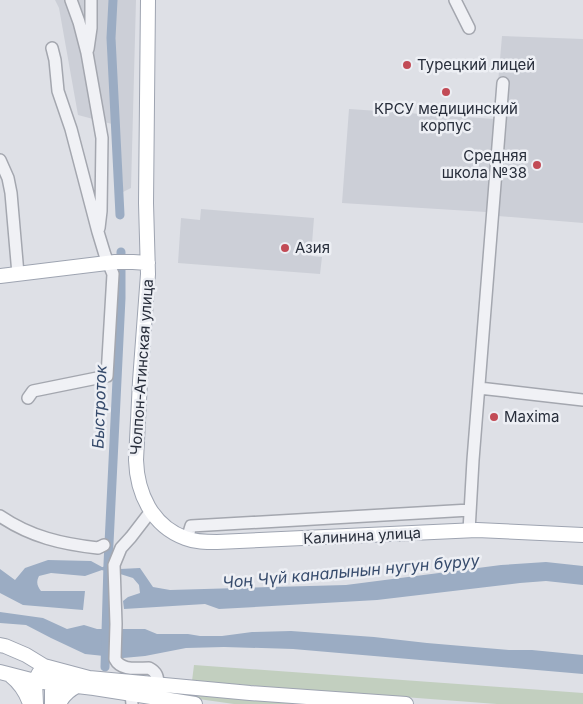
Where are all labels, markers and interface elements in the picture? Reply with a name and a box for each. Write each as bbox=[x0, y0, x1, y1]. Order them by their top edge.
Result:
place label: Турецкий лицей bbox=[417, 55, 535, 74]
marker: Турецкий лицей bbox=[401, 59, 413, 71]
marker: КРСУ медицинский корпус bbox=[440, 86, 452, 98]
place label: КРСУ медицинский корпус bbox=[374, 99, 518, 135]
place label: Средняя школа №38 bbox=[442, 146, 527, 182]
marker: Средняя школа №38 bbox=[531, 159, 543, 171]
place label: Азия bbox=[295, 238, 330, 257]
marker: Азия bbox=[279, 242, 291, 254]
street label: Чолпон-Атинская улица bbox=[126, 278, 157, 456]
water label: Быстроток bbox=[88, 363, 111, 449]
place label: Maxima bbox=[504, 407, 559, 426]
marker: Maxima bbox=[488, 411, 500, 423]
street label: Калинина улица bbox=[303, 523, 421, 548]
water label: Чоң Чүй каналынын нугун буруу bbox=[222, 550, 481, 592]

